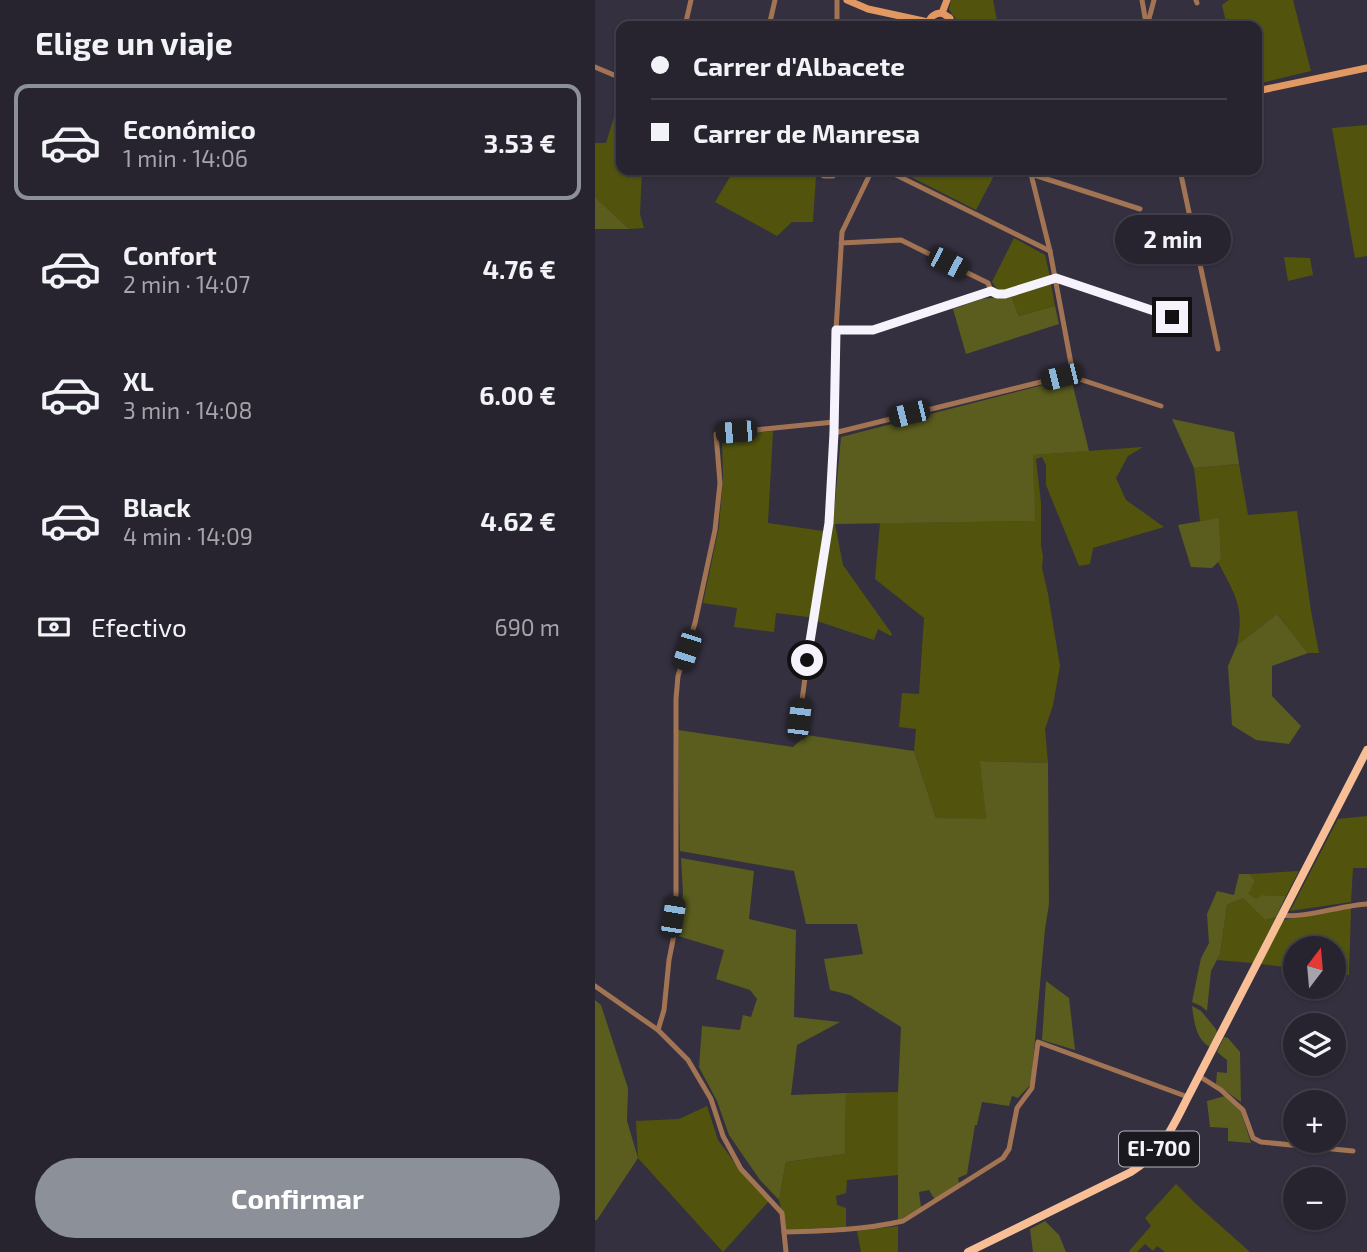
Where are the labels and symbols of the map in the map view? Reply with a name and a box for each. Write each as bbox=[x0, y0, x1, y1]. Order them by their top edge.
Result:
callout: 2 min bbox=[1114, 216, 1230, 264]
car bbox=[925, 244, 972, 282]
route end bbox=[1156, 301, 1188, 333]
car bbox=[1039, 362, 1084, 392]
car bbox=[887, 399, 932, 429]
car bbox=[715, 420, 758, 444]
car bbox=[671, 627, 704, 673]
route start bbox=[791, 644, 823, 676]
car bbox=[787, 697, 812, 741]
car bbox=[660, 895, 687, 939]
north arrow bbox=[1283, 936, 1346, 999]
road number: EI-700 bbox=[1119, 1132, 1199, 1166]

